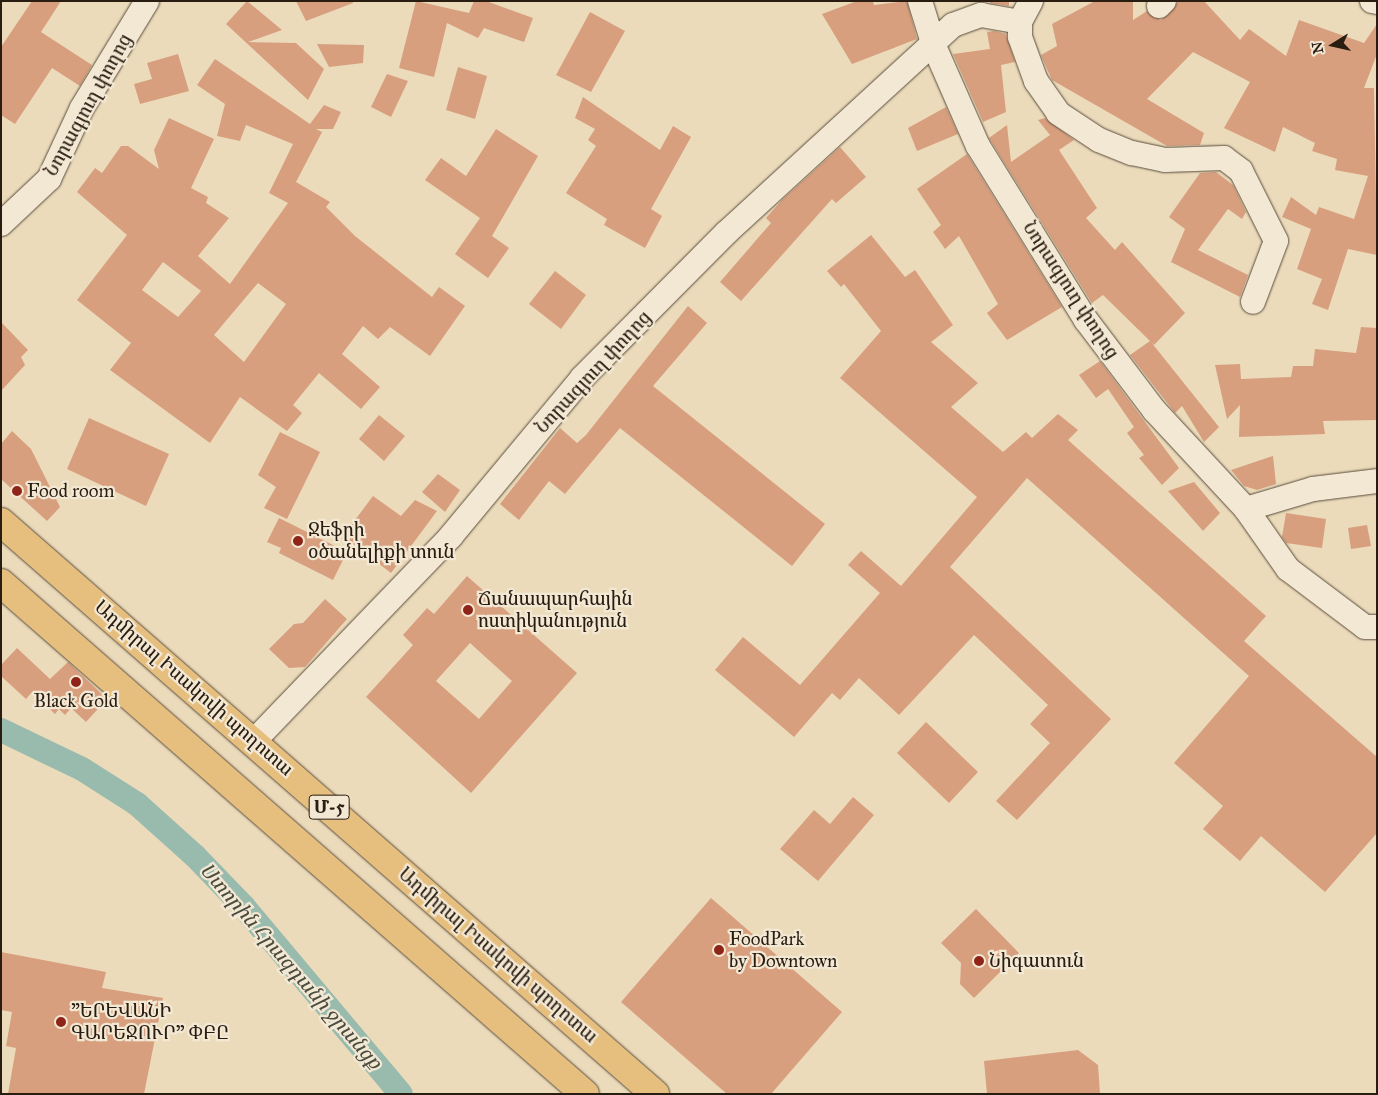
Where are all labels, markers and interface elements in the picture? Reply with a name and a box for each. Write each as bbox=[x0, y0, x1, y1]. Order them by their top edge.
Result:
north arrow bbox=[1308, 20, 1358, 70]
street label: Նորագյուղ փողոց bbox=[39, 30, 137, 180]
text: N bbox=[1308, 40, 1327, 55]
street label: Նորագյուղ փողոց bbox=[1018, 217, 1124, 363]
street label: Նորագյուղ փողոց bbox=[530, 306, 656, 438]
place label: Food room bbox=[27, 480, 114, 502]
marker: Food room bbox=[11, 485, 23, 497]
place label: Ջեֆրի օծանելիքի տուն bbox=[308, 519, 454, 563]
marker: Ջեֆրի օծանելիքի տուն bbox=[292, 535, 304, 547]
place label: Ճանապարհային ոստիկանություն bbox=[478, 588, 632, 632]
street label: Ադմիրալ Իսակովի պողոտա bbox=[90, 595, 298, 781]
marker: Ճանապարհային ոստիկանություն bbox=[462, 604, 474, 616]
marker: Black Gold bbox=[70, 676, 82, 688]
place label: Black Gold bbox=[34, 690, 118, 712]
road number: Մ-5 bbox=[308, 792, 350, 822]
water label: Ստորին Հրազդանի ջրանցք bbox=[195, 858, 387, 1074]
street label: Ադմիրալ Իսակովի պողոտա bbox=[394, 862, 602, 1048]
place label: FoodPark by Downtown bbox=[729, 928, 837, 972]
marker: FoodPark by Downtown bbox=[713, 944, 725, 956]
place label: Նիգատուն bbox=[989, 950, 1084, 972]
marker: Նիգատուն bbox=[973, 955, 985, 967]
place label: "ԵՐԵՎԱՆԻ ԳԱՐԵՋՈՒՐ" ՓԲԸ bbox=[71, 1000, 229, 1044]
marker: "ԵՐԵՎԱՆԻ ԳԱՐԵՋՈՒՐ" ՓԲԸ bbox=[55, 1016, 67, 1028]

